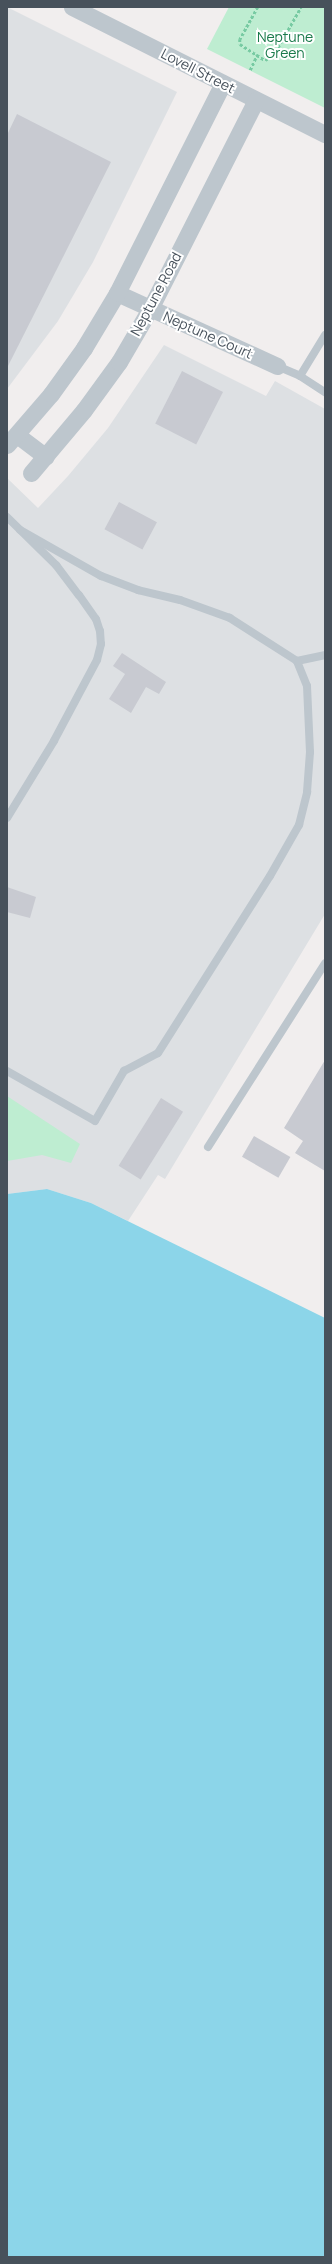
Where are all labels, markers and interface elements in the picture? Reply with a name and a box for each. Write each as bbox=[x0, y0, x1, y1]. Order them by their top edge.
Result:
park label: Neptune Green bbox=[257, 29, 313, 62]
street label: Lovell Street bbox=[158, 45, 238, 97]
street label: Neptune Road bbox=[127, 249, 185, 339]
street label: Neptune Court bbox=[161, 308, 255, 362]

